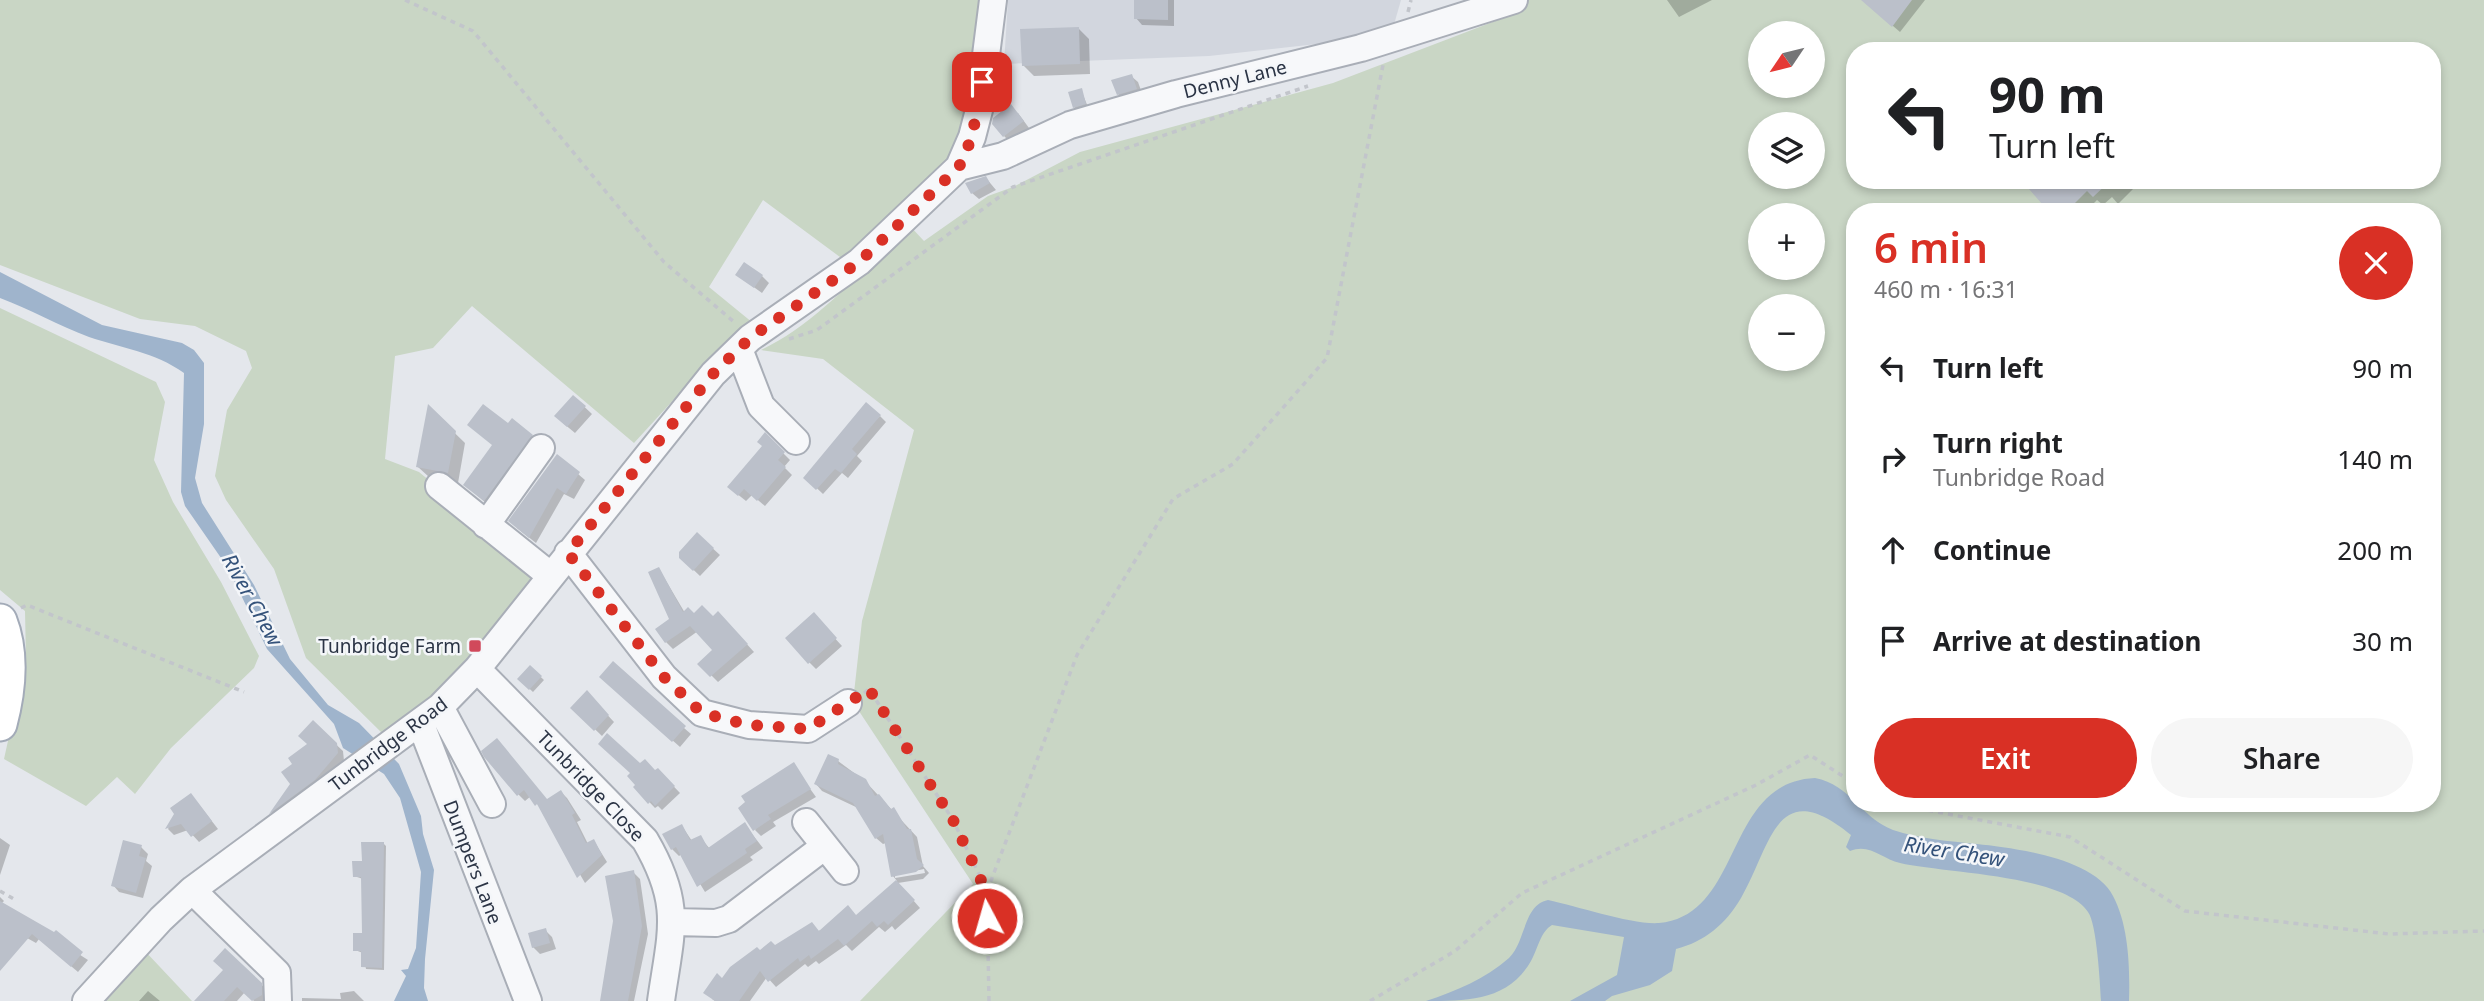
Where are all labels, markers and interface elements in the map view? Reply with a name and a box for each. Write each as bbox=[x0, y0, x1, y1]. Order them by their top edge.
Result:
north arrow bbox=[1748, 21, 1825, 98]
map controls bbox=[1748, 21, 1825, 371]
pin bbox=[952, 52, 1012, 112]
street label: Denny Lane bbox=[1181, 54, 1289, 104]
text: 90 m bbox=[1989, 61, 2106, 127]
icon: arrive bbox=[963, 63, 1001, 101]
icon: left bbox=[1874, 70, 1965, 161]
button: layers bbox=[1748, 112, 1825, 189]
text: Turn left bbox=[1989, 124, 2115, 167]
button: + bbox=[1748, 203, 1825, 280]
text: 6 min bbox=[1874, 218, 1988, 275]
button: close bbox=[2339, 226, 2413, 300]
text: 460 m · 16:31 bbox=[1874, 273, 2018, 305]
button: − bbox=[1748, 294, 1825, 371]
icon: left bbox=[1874, 349, 1912, 387]
text: Turn left bbox=[1933, 350, 2044, 386]
text: 90 m bbox=[2352, 350, 2413, 386]
text: Turn right bbox=[1933, 425, 2063, 461]
icon: right bbox=[1874, 440, 1912, 478]
text: 140 m bbox=[2337, 441, 2413, 477]
text: Tunbridge Road bbox=[1933, 461, 2105, 493]
icon: ahead bbox=[1874, 531, 1912, 569]
text: Continue bbox=[1933, 532, 2051, 568]
text: 200 m bbox=[2337, 532, 2413, 568]
water label: River Chew bbox=[216, 548, 290, 651]
icon: arrive bbox=[1874, 622, 1912, 660]
text: Arrive at destination bbox=[1933, 623, 2202, 659]
text: 30 m bbox=[2352, 623, 2413, 659]
place label: Tunbridge Farm bbox=[318, 633, 461, 659]
marker: Tunbridge Farm bbox=[467, 638, 483, 654]
street label: Tunbridge Road bbox=[323, 691, 453, 797]
button: Exit bbox=[1874, 718, 2137, 798]
button: Share bbox=[2151, 718, 2413, 798]
street label: Tunbridge Close bbox=[531, 725, 651, 847]
street label: Dumpers Lane bbox=[437, 796, 509, 928]
water label: River Chew bbox=[1902, 829, 2007, 873]
position arrow bbox=[950, 881, 1024, 955]

